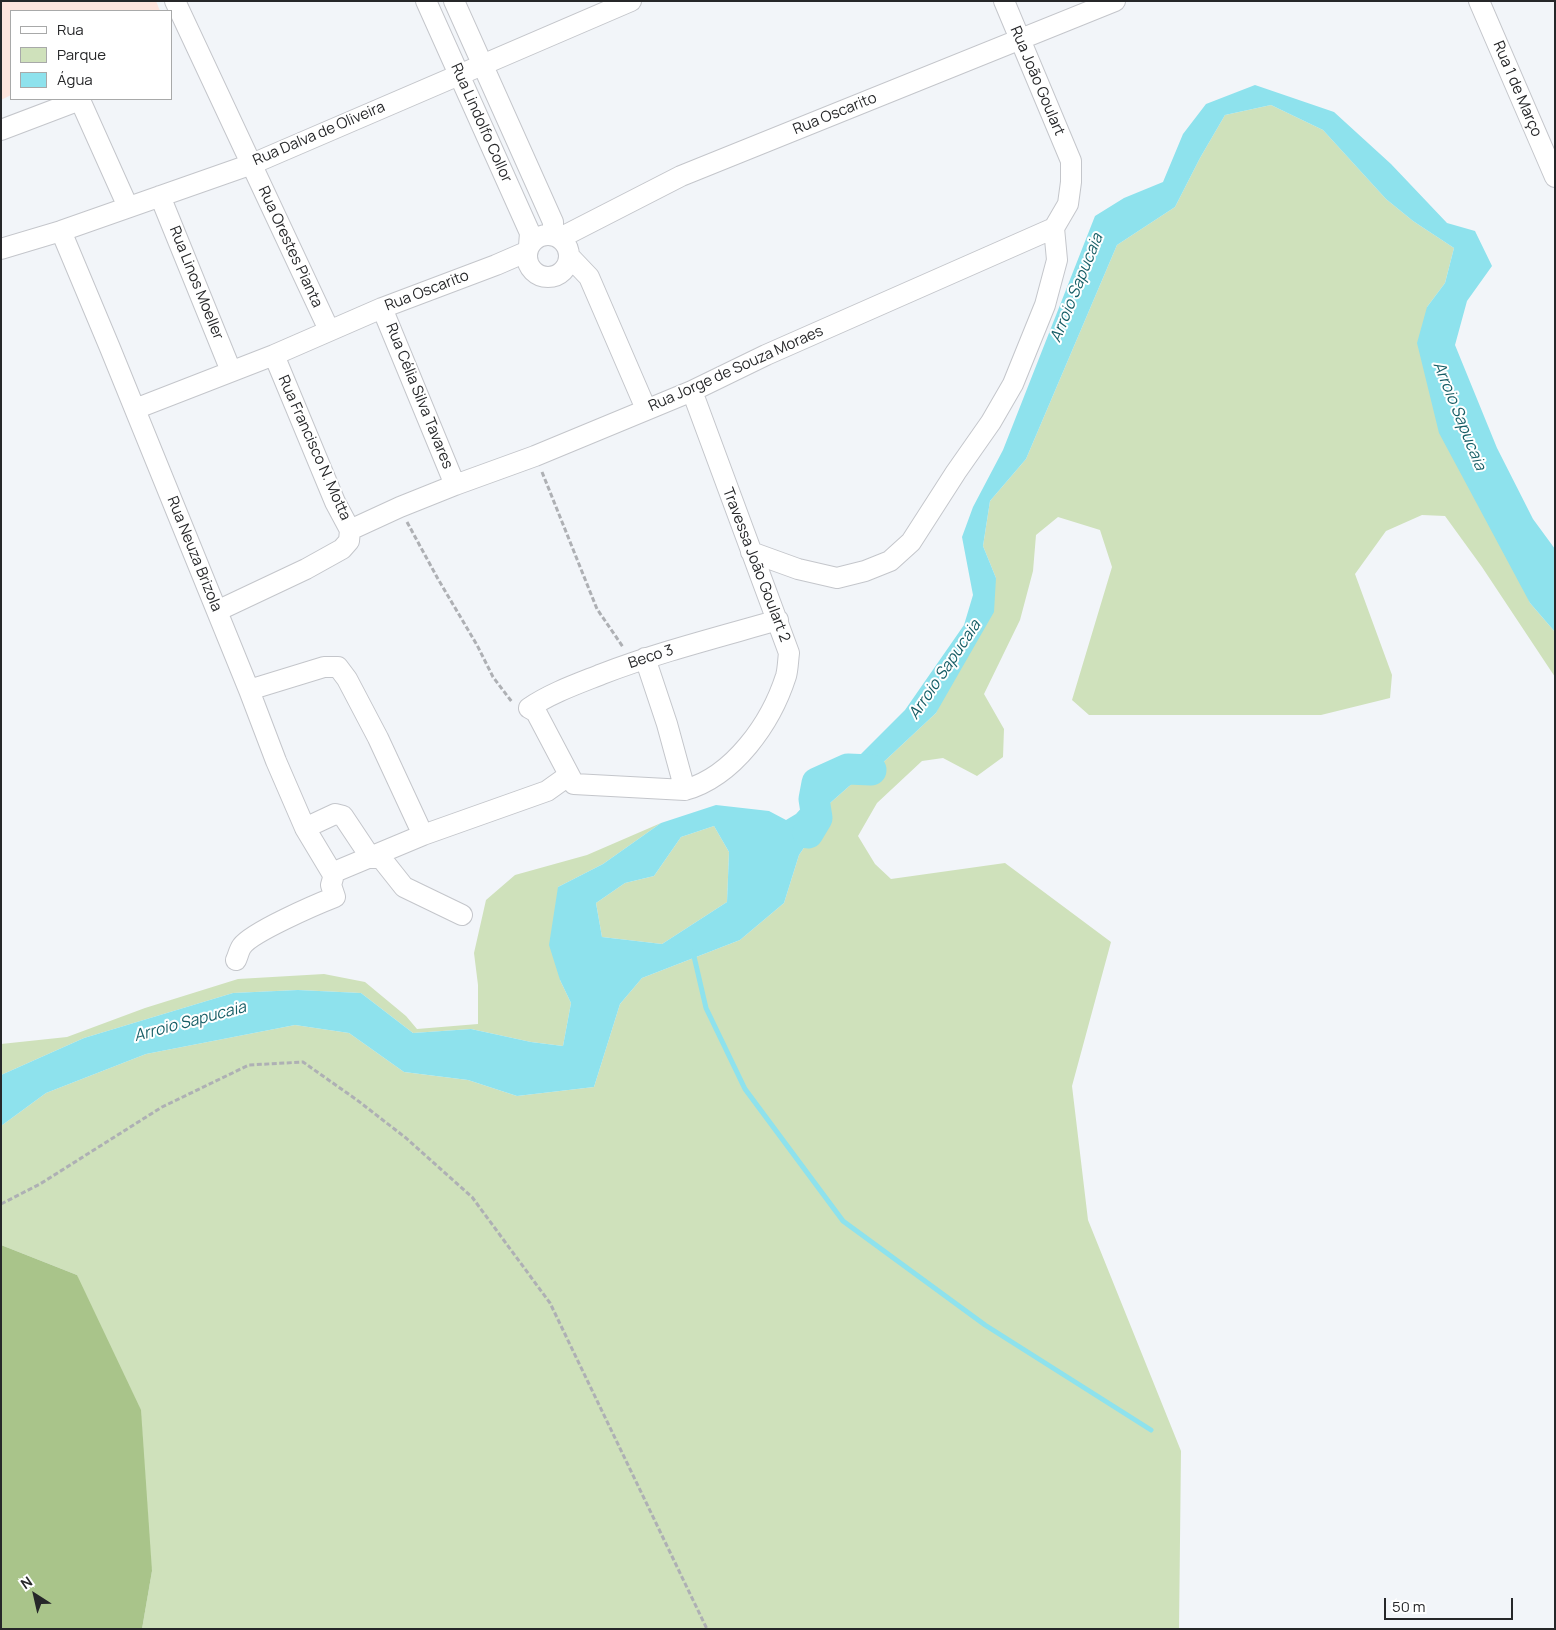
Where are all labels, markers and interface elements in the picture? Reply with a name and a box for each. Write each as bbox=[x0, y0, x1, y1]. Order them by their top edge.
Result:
legend bbox=[10, 10, 172, 100]
text: Rua bbox=[57, 19, 84, 40]
street label: Rua João Goulart bbox=[1006, 23, 1068, 139]
street label: Rua 1 de Março bbox=[1489, 38, 1545, 140]
text: Parque bbox=[57, 44, 106, 65]
street label: Rua Lindolfo Collor bbox=[447, 61, 515, 185]
text: Água bbox=[57, 69, 93, 90]
street label: Rua Oscarito bbox=[791, 89, 879, 139]
street label: Rua Dalva de Oliveira bbox=[250, 98, 388, 170]
street label: Rua Orestes Pianta bbox=[254, 183, 326, 311]
street label: Rua Linos Moeller bbox=[165, 224, 227, 342]
water label: Arroio Sapucaia bbox=[1046, 231, 1108, 345]
street label: Rua Oscarito bbox=[382, 267, 472, 315]
street label: Rua Célia Silva Tavares bbox=[382, 320, 456, 472]
street label: Rua Jorge de Souza Moraes bbox=[646, 322, 826, 416]
water label: Arroio Sapucaia bbox=[1428, 359, 1490, 473]
street label: Rua Francisco N. Motta bbox=[274, 373, 354, 523]
street label: Travessa João Goulart 2 bbox=[718, 485, 794, 645]
street label: Rua Neuza Brizola bbox=[163, 494, 225, 614]
water label: Arroio Sapucaia bbox=[905, 617, 985, 723]
street label: Beco 3 bbox=[626, 641, 676, 673]
water label: Arroio Sapucaia bbox=[132, 998, 248, 1046]
north arrow bbox=[10, 1570, 60, 1620]
text: N bbox=[17, 1572, 36, 1593]
scale bar bbox=[1386, 1588, 1515, 1620]
text: 50 m bbox=[1392, 1596, 1426, 1617]

